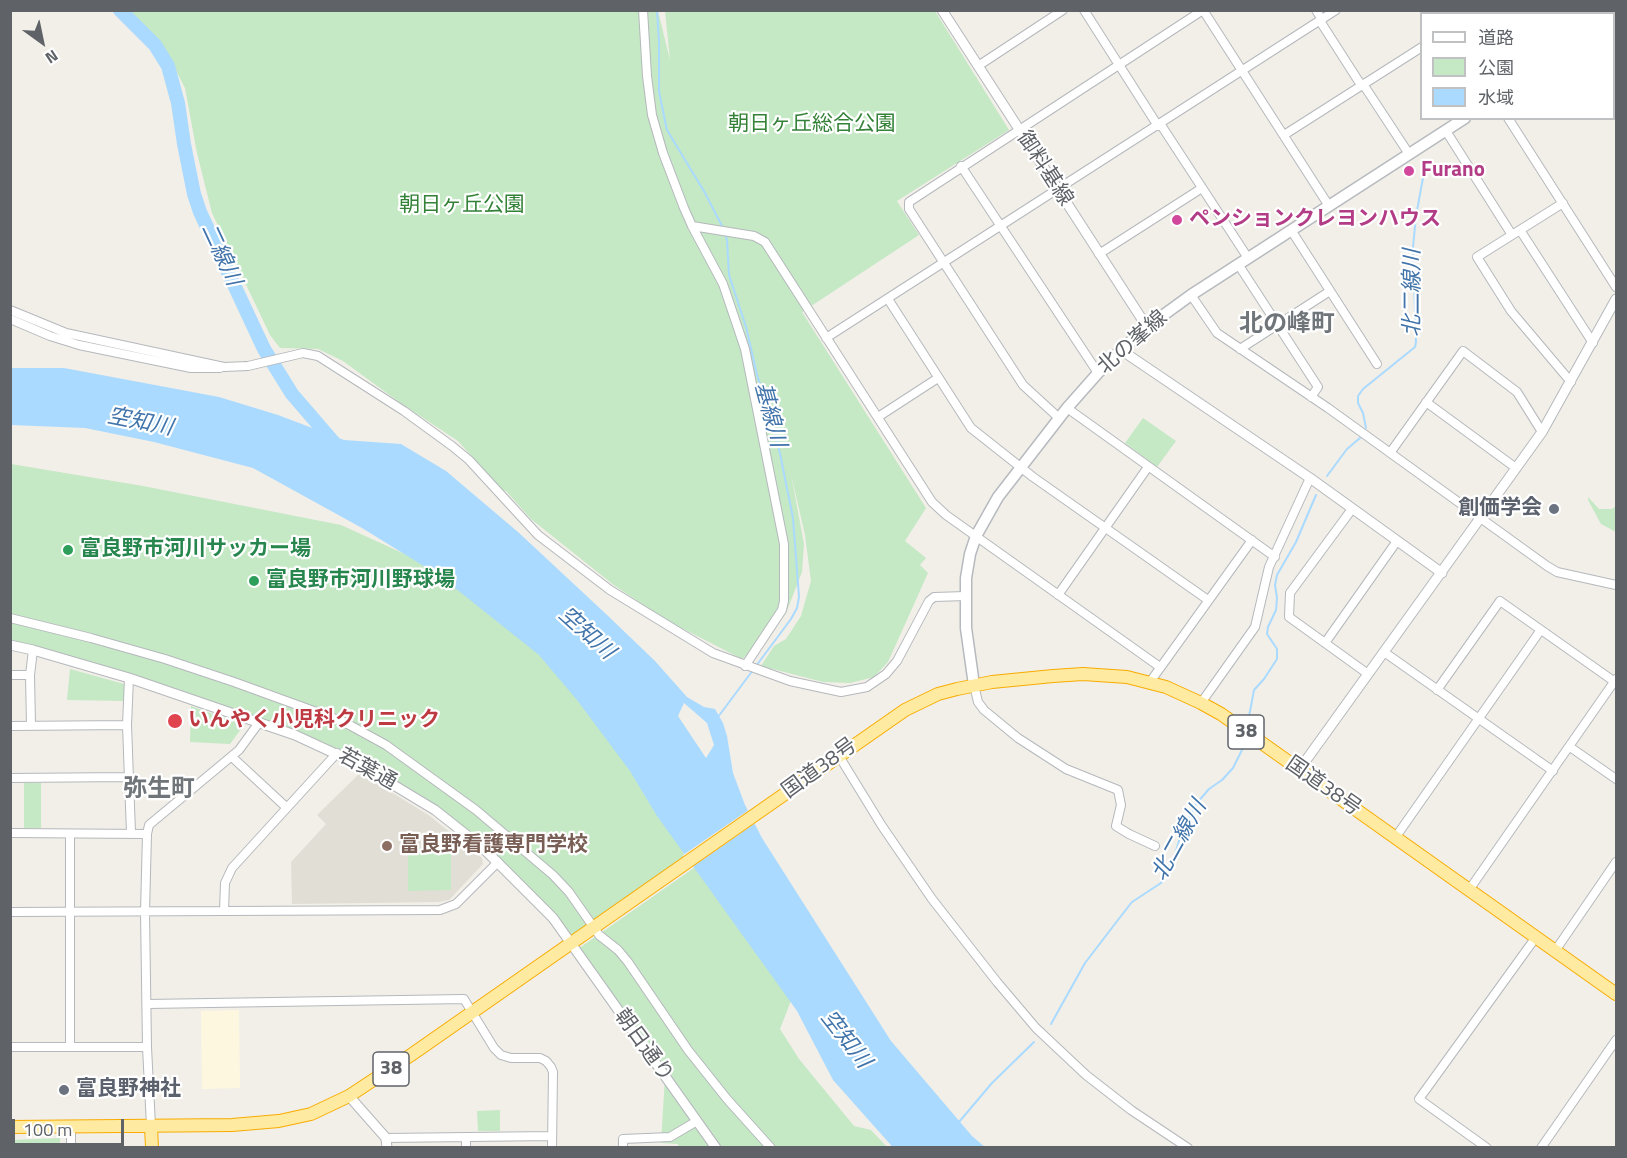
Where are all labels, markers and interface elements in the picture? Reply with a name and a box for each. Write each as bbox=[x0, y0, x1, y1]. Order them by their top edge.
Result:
north arrow bbox=[12, 12, 72, 72]
legend bbox=[1420, 12, 1615, 120]
text: 道路 bbox=[1478, 24, 1514, 51]
text: N bbox=[41, 44, 63, 70]
text: 公園 bbox=[1478, 54, 1514, 81]
text: 水域 bbox=[1478, 84, 1514, 111]
park label: 朝日ヶ丘総合公園 bbox=[728, 112, 896, 138]
street label: 御料基線 bbox=[1011, 127, 1077, 211]
place label: Furano bbox=[1421, 158, 1485, 184]
marker: Furano bbox=[1402, 164, 1416, 178]
park label: 朝日ヶ丘公園 bbox=[399, 193, 525, 219]
place label: ペンションクレヨンハウス bbox=[1189, 207, 1441, 233]
marker: ペンションクレヨンハウス bbox=[1170, 213, 1184, 227]
water label: 二線川 bbox=[194, 220, 246, 290]
water label: 北二線川 bbox=[1401, 249, 1427, 337]
street label: 北の峯線 bbox=[1093, 306, 1173, 380]
district label: 北の峰町 bbox=[1239, 311, 1335, 339]
water label: 基線川 bbox=[748, 380, 790, 450]
water label: 空知川 bbox=[105, 404, 175, 442]
place label: 創価学会 bbox=[1458, 496, 1542, 522]
marker: 創価学会 bbox=[1547, 502, 1561, 516]
place label: 富良野市河川サッカー場 bbox=[80, 537, 311, 563]
marker: 富良野市河川サッカー場 bbox=[61, 543, 75, 557]
place label: 富良野市河川野球場 bbox=[266, 568, 455, 594]
marker: 富良野市河川野球場 bbox=[247, 574, 261, 588]
water label: 空知川 bbox=[553, 602, 619, 666]
place label: いんやく小児科クリニック bbox=[188, 708, 440, 734]
marker: いんやく小児科クリニック bbox=[166, 712, 184, 730]
road number: 38 bbox=[1228, 715, 1264, 749]
street label: 国道38号 bbox=[778, 733, 862, 805]
street label: 若葉通 bbox=[333, 744, 401, 796]
street label: 国道38号 bbox=[1280, 752, 1366, 822]
district label: 弥生町 bbox=[123, 776, 195, 804]
water label: 北二線川 bbox=[1147, 796, 1213, 886]
place label: 富良野看護専門学校 bbox=[399, 833, 588, 859]
marker: 富良野看護専門学校 bbox=[380, 839, 394, 853]
street label: 朝日通り bbox=[608, 1005, 678, 1087]
water label: 空知川 bbox=[814, 1006, 876, 1074]
road number: 38 bbox=[373, 1052, 409, 1086]
place label: 富良野神社 bbox=[76, 1077, 181, 1103]
marker: 富良野神社 bbox=[57, 1083, 71, 1097]
scale bar bbox=[15, 1107, 128, 1145]
text: 100 m bbox=[23, 1116, 72, 1143]

